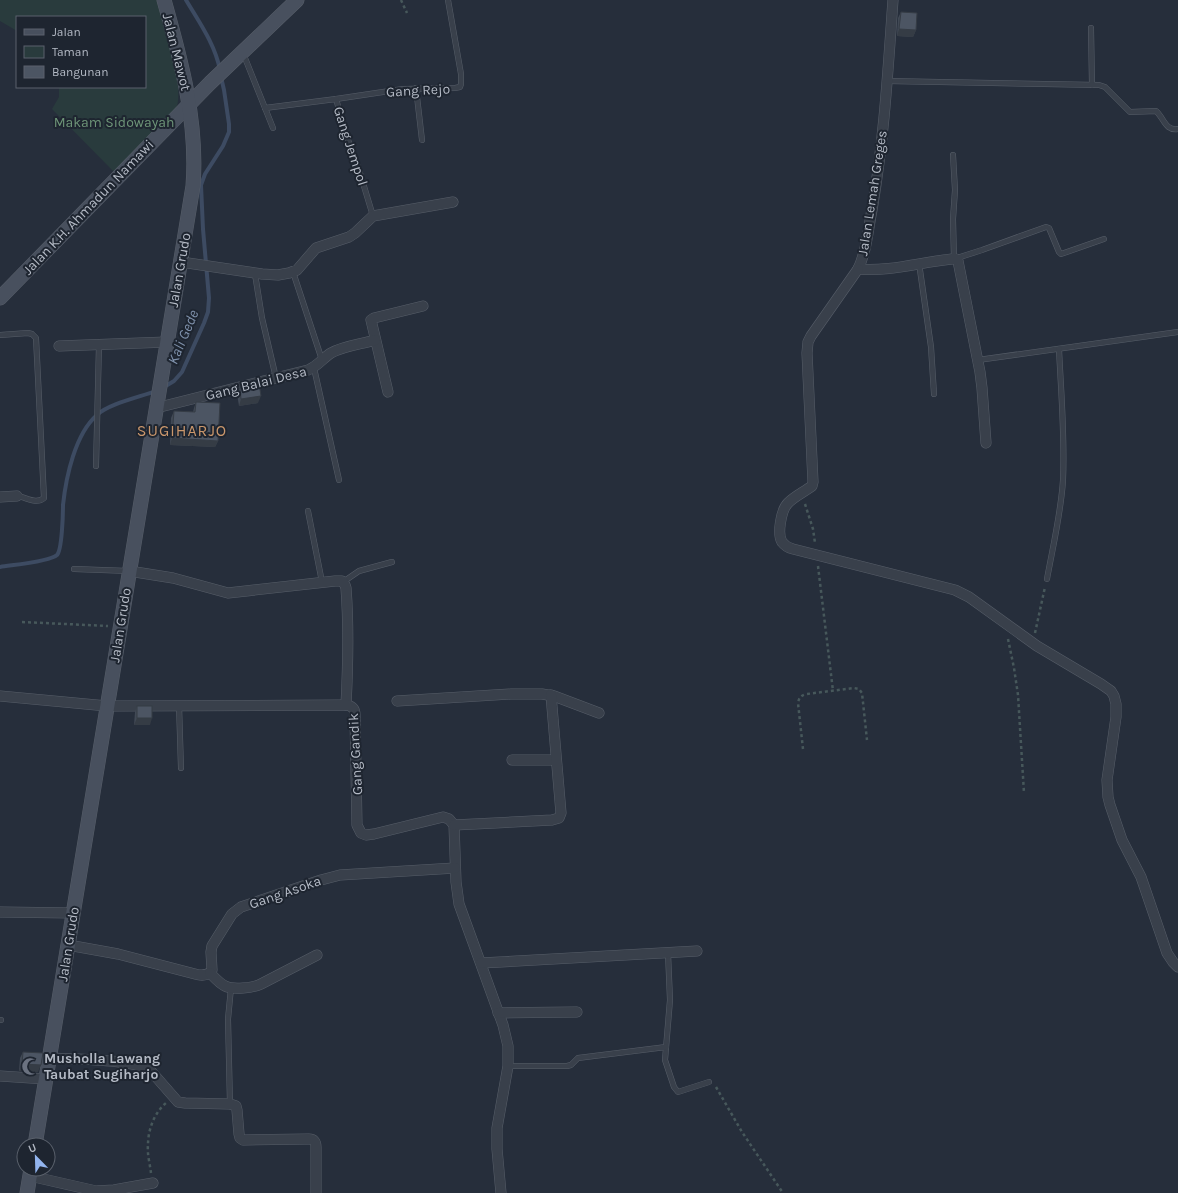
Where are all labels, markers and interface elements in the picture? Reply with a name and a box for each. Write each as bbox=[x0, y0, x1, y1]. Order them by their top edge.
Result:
street label: Jalan Mawot bbox=[159, 12, 194, 93]
legend bbox=[16, 16, 146, 88]
text: Jalan bbox=[52, 25, 81, 39]
text: Taman bbox=[52, 45, 89, 59]
text: Bangunan bbox=[52, 65, 108, 79]
street label: Gang Rejo bbox=[386, 80, 451, 101]
street label: Gang Jempol bbox=[330, 104, 371, 188]
park label: Makam Sidowayah bbox=[54, 114, 174, 131]
street label: Jalan Lemah Greges bbox=[854, 129, 891, 257]
street label: Jalan K.H. Ahmadun Namawi bbox=[19, 136, 157, 278]
street label: Jalan Grudo bbox=[165, 232, 194, 309]
water label: Kali Gede bbox=[163, 307, 203, 367]
street label: Gang Balai Desa bbox=[204, 363, 308, 404]
district label: SUGIHARJO bbox=[137, 421, 227, 440]
street label: Jalan Grudo bbox=[106, 587, 135, 664]
street label: Gang Gandik bbox=[345, 713, 366, 795]
street label: Gang Asoka bbox=[247, 872, 323, 913]
street label: Jalan Grudo bbox=[54, 906, 83, 983]
place label: Musholla Lawang Taubat Sugiharjo bbox=[44, 1050, 160, 1083]
mosque icon: Musholla Lawang Taubat Sugiharjo bbox=[21, 1056, 41, 1076]
north arrow bbox=[16, 1137, 56, 1177]
text: U bbox=[26, 1141, 38, 1156]

